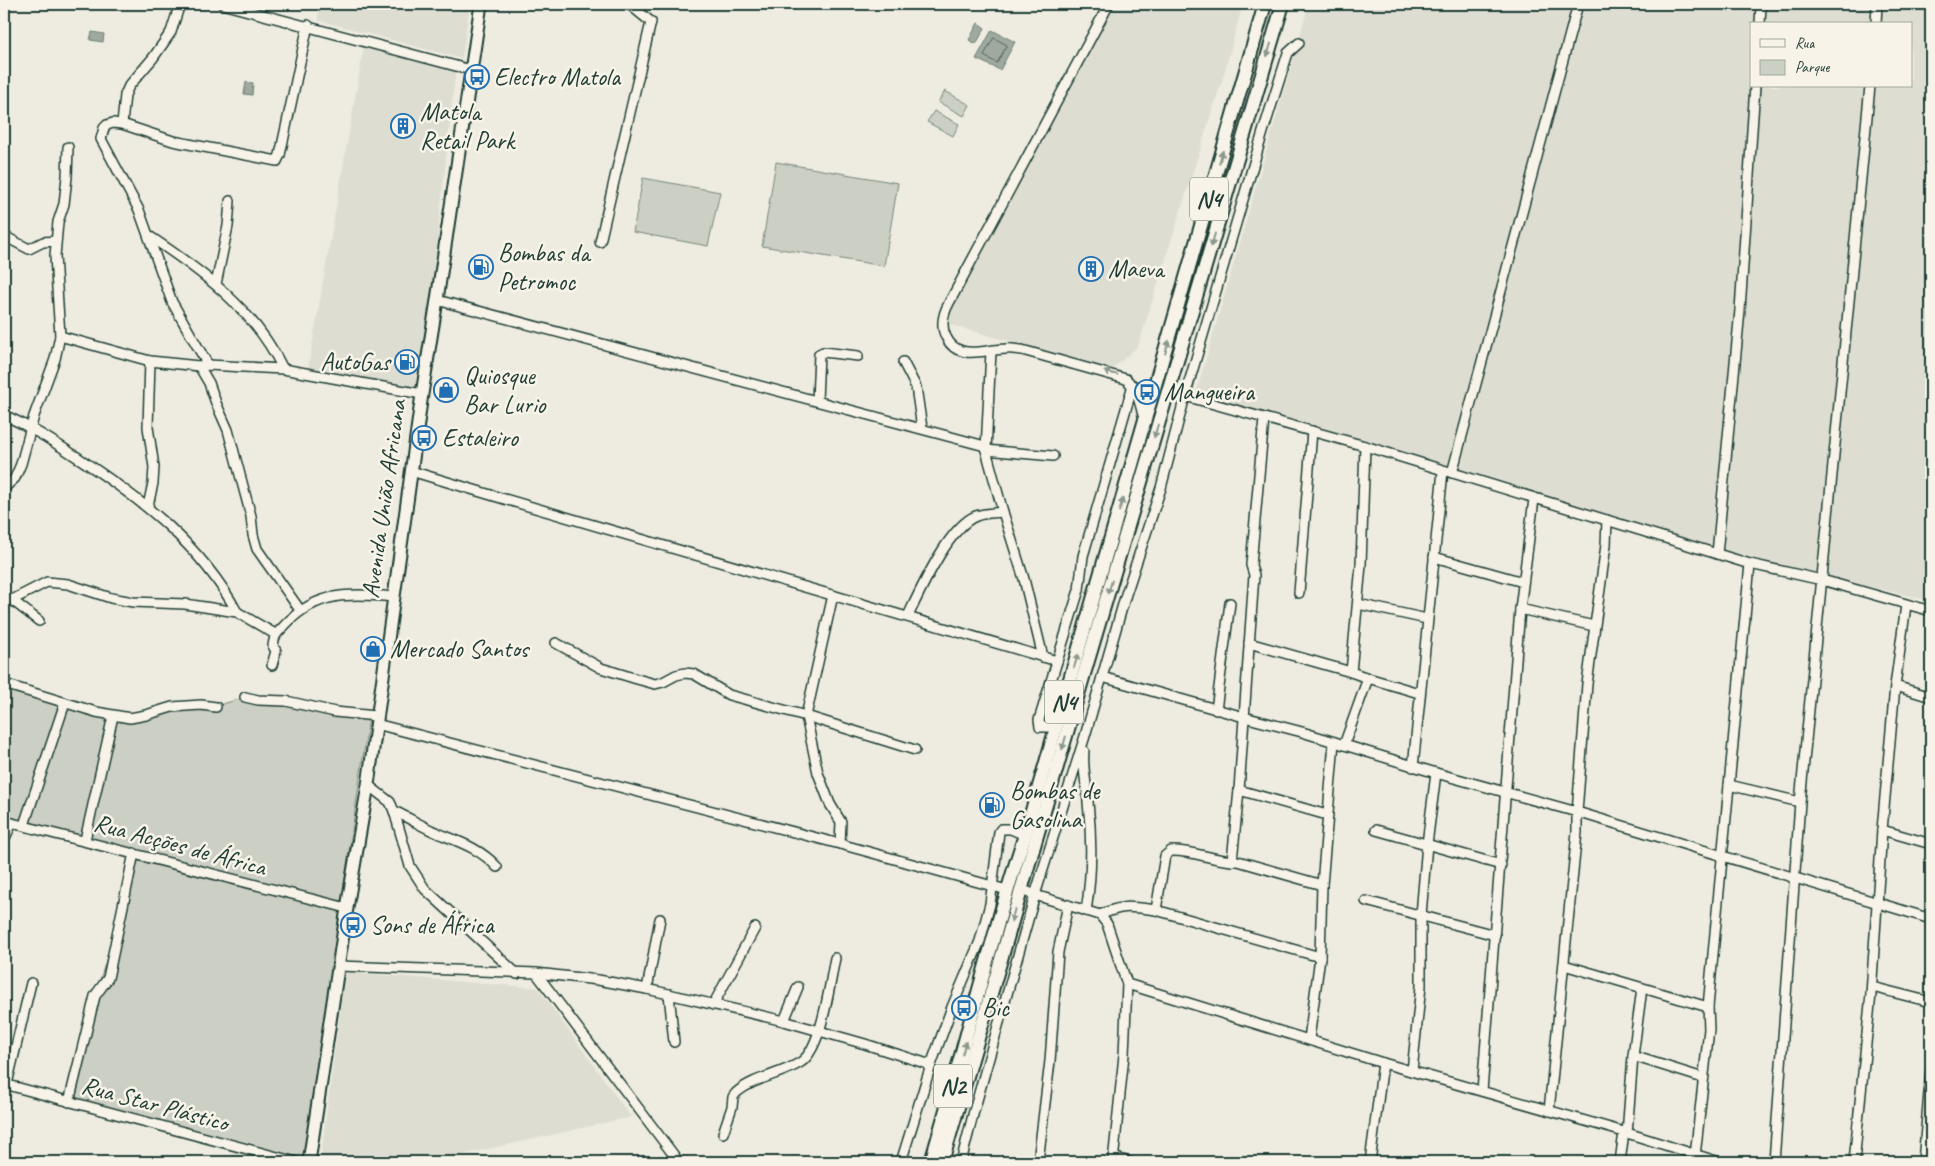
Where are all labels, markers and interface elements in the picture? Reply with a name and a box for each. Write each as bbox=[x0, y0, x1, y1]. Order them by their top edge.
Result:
legend bbox=[1750, 22, 1912, 88]
text: Rua bbox=[1795, 34, 1815, 53]
one-way arrow bbox=[1264, 43, 1272, 58]
text: Parque bbox=[1795, 58, 1831, 77]
place label: Electro Matola bbox=[494, 61, 622, 93]
bus stop icon: Electro Matola bbox=[464, 64, 490, 90]
place label: Matola Retail Park bbox=[420, 96, 516, 157]
building icon: Matola Retail Park bbox=[390, 113, 416, 139]
one-way arrow bbox=[1217, 150, 1225, 165]
road number: N4 bbox=[1190, 178, 1228, 220]
one-way arrow bbox=[1208, 232, 1216, 247]
place label: Bombas da Petromoc bbox=[498, 237, 592, 298]
place label: Maeva bbox=[1108, 253, 1166, 285]
fuel station icon: Bombas da Petromoc bbox=[468, 254, 494, 280]
building icon: Maeva bbox=[1078, 256, 1104, 282]
one-way arrow bbox=[1163, 339, 1171, 354]
place label: AutoGas bbox=[320, 346, 392, 378]
fuel station icon: AutoGas bbox=[394, 349, 420, 375]
place label: Quiosque Bar Lurio bbox=[464, 360, 547, 421]
one-way arrow bbox=[1103, 369, 1118, 377]
place label: Mangueira bbox=[1164, 376, 1256, 408]
shop icon: Quiosque Bar Lurio bbox=[433, 377, 459, 403]
bus stop icon: Mangueira bbox=[1134, 379, 1160, 405]
street label: Avenida União Africana bbox=[354, 396, 414, 600]
place label: Estaleiro bbox=[442, 422, 519, 454]
one-way arrow bbox=[1151, 424, 1159, 439]
bus stop icon: Estaleiro bbox=[411, 425, 437, 451]
one-way arrow bbox=[1118, 497, 1126, 512]
one-way arrow bbox=[1105, 579, 1113, 594]
place label: Mercado Santos bbox=[390, 633, 531, 665]
shop icon: Mercado Santos bbox=[360, 636, 386, 662]
one-way arrow bbox=[1072, 653, 1080, 668]
road number: N4 bbox=[1045, 680, 1083, 724]
one-way arrow bbox=[1059, 735, 1067, 750]
place label: Bombas de Gasolina bbox=[1010, 775, 1101, 836]
fuel station icon: Bombas de Gasolina bbox=[979, 792, 1005, 818]
street label: Rua Acções de África bbox=[91, 807, 271, 884]
one-way arrow bbox=[1009, 908, 1017, 923]
place label: Sons de África bbox=[370, 909, 495, 941]
bus stop icon: Sons de África bbox=[340, 912, 366, 938]
place label: Bic bbox=[982, 992, 1010, 1024]
bus stop icon: Bic bbox=[951, 995, 977, 1021]
one-way arrow bbox=[960, 1041, 968, 1056]
road number: N2 bbox=[934, 1064, 972, 1108]
street label: Rua Star Plástico bbox=[78, 1069, 235, 1140]

